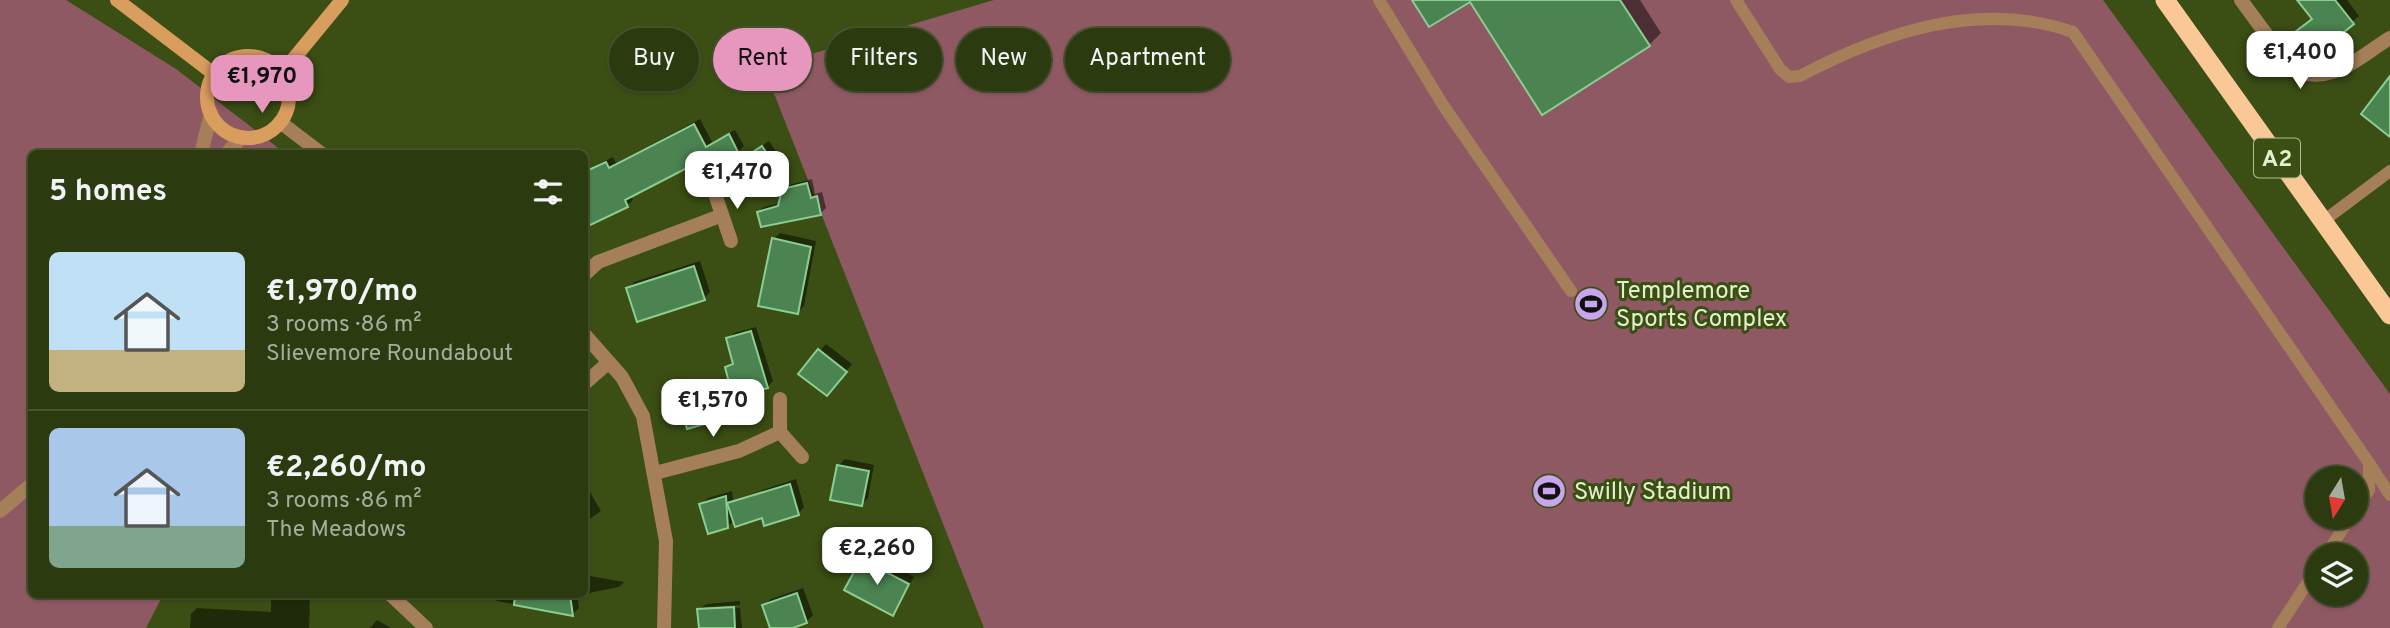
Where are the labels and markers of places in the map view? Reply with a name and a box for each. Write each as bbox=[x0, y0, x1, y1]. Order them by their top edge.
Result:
pin: €1,400 bbox=[2243, 32, 2357, 91]
pin: €1,970 bbox=[205, 55, 319, 115]
pin: €1,470 bbox=[680, 152, 794, 211]
place label: Templemore Sports Complex bbox=[1616, 277, 1787, 335]
sports icon: Templemore Sports Complex bbox=[1572, 285, 1610, 323]
pin: €1,570 bbox=[656, 380, 770, 439]
sports icon: Swilly Stadium bbox=[1530, 472, 1568, 510]
place label: Swilly Stadium bbox=[1574, 478, 1731, 508]
pin: €2,260 bbox=[820, 528, 934, 587]

